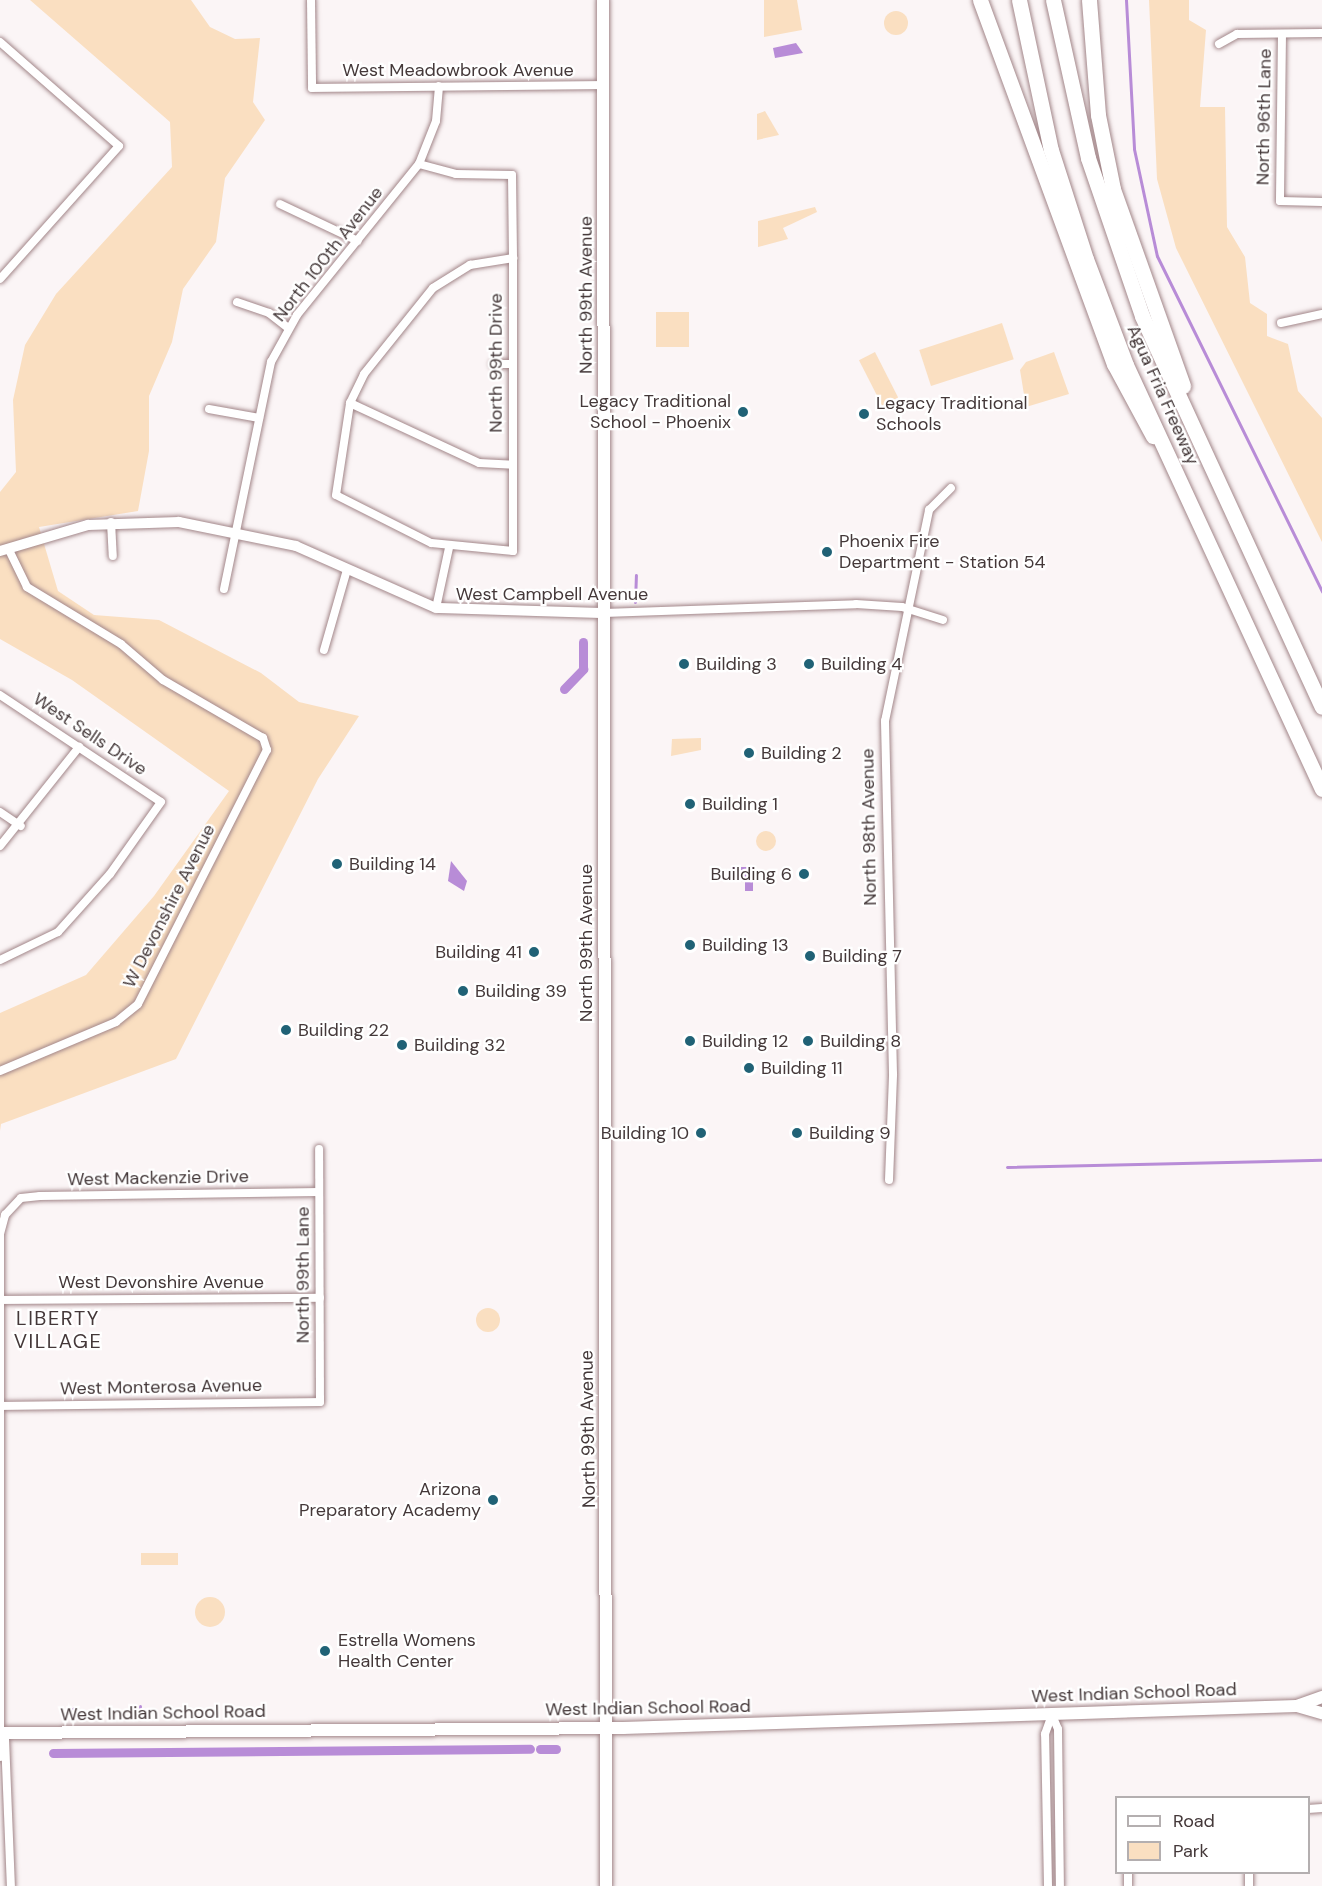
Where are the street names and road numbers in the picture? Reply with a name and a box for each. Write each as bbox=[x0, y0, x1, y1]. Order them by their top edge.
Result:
street label: North 96th Lane bbox=[1252, 49, 1276, 185]
street label: West Meadowbrook Avenue bbox=[342, 59, 574, 81]
street label: North 100th Avenue bbox=[269, 182, 387, 326]
street label: North 99th Avenue bbox=[575, 216, 597, 374]
street label: North 99th Drive bbox=[485, 293, 507, 433]
street label: Agua Fria Freeway bbox=[1122, 322, 1204, 468]
street label: West Campbell Avenue bbox=[456, 583, 648, 605]
street label: West Sells Drive bbox=[29, 688, 151, 780]
street label: North 98th Avenue bbox=[857, 748, 881, 906]
street label: W Devonshire Avenue bbox=[118, 821, 220, 991]
street label: North 99th Avenue bbox=[575, 864, 597, 1022]
street label: West Mackenzie Drive bbox=[67, 1166, 249, 1190]
street label: North 99th Lane bbox=[292, 1207, 314, 1343]
street label: West Devonshire Avenue bbox=[58, 1271, 264, 1293]
street label: North 99th Avenue bbox=[576, 1350, 600, 1508]
street label: West Monterosa Avenue bbox=[60, 1374, 262, 1400]
street label: West Indian School Road bbox=[1031, 1679, 1237, 1707]
street label: West Indian School Road bbox=[545, 1695, 751, 1721]
street label: West Indian School Road bbox=[60, 1700, 266, 1726]

